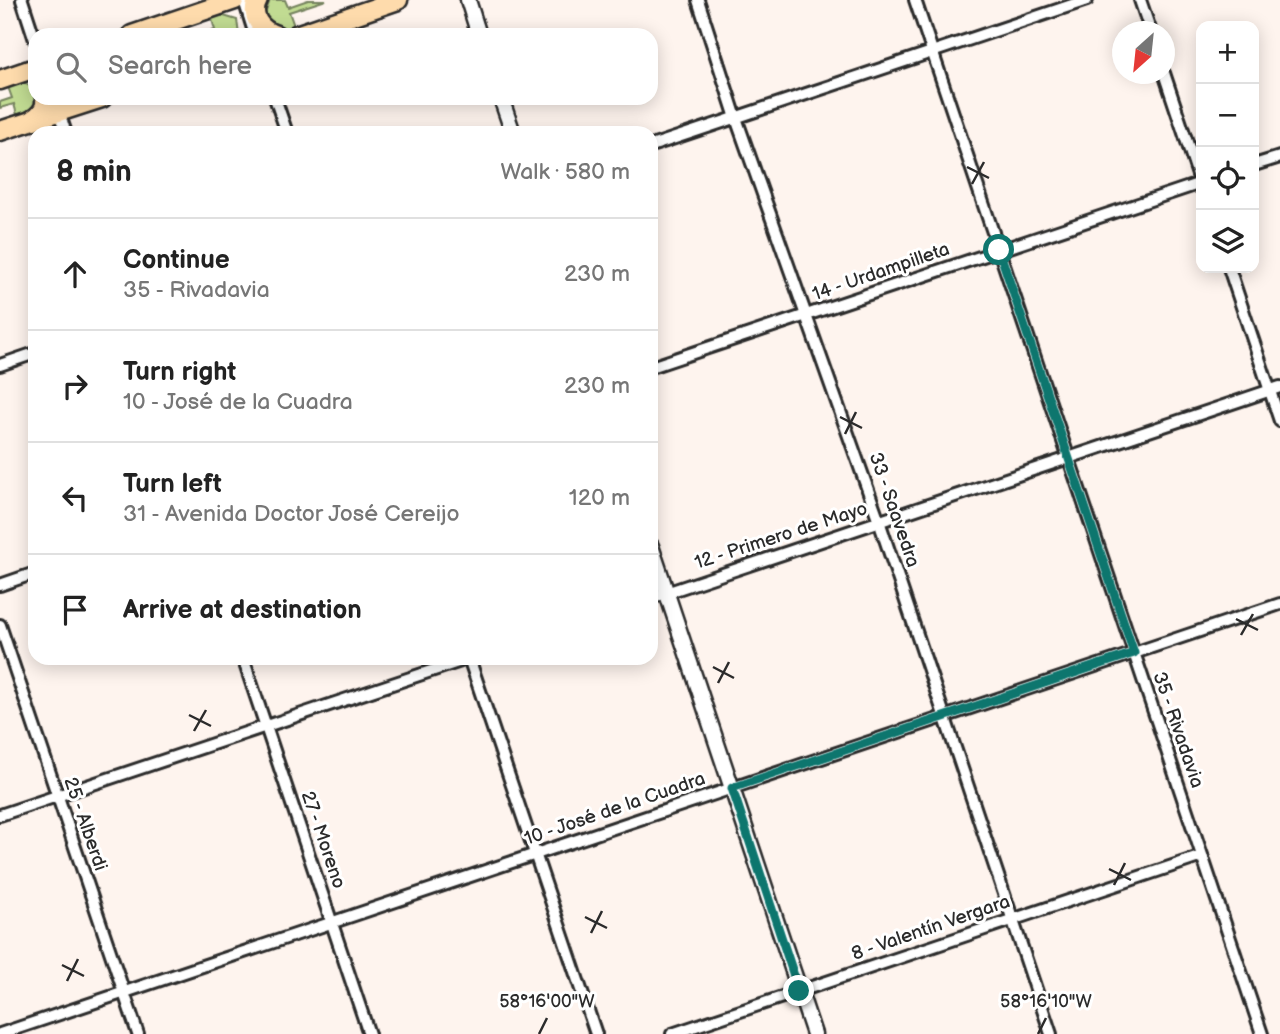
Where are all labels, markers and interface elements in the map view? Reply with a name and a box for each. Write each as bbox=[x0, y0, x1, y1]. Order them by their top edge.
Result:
north arrow bbox=[1112, 21, 1175, 84]
map controls bbox=[1196, 21, 1259, 273]
button: + bbox=[1196, 21, 1259, 84]
search box bbox=[28, 28, 658, 105]
icon: search bbox=[52, 48, 90, 86]
text: Search here bbox=[108, 51, 252, 82]
button: − bbox=[1196, 84, 1259, 147]
button: locate bbox=[1196, 147, 1259, 210]
text: 8 min bbox=[56, 154, 132, 190]
text: Walk · 580 m bbox=[501, 158, 630, 186]
button: layers bbox=[1196, 210, 1259, 273]
route start bbox=[983, 234, 1014, 265]
street label: 14 - Urdampilleta bbox=[809, 238, 953, 306]
text: Continue bbox=[123, 245, 230, 276]
icon: ahead bbox=[56, 255, 94, 293]
text: 230 m bbox=[564, 260, 630, 288]
text: 35 - Rivadavia bbox=[123, 276, 270, 304]
text: Turn right bbox=[123, 357, 236, 388]
icon: right bbox=[56, 367, 94, 405]
text: 230 m bbox=[564, 372, 630, 400]
text: 10 - José de la Cuadra bbox=[123, 388, 353, 416]
street label: 33 - Saavedra bbox=[864, 450, 924, 570]
text: Turn left bbox=[123, 469, 222, 500]
icon: left bbox=[56, 479, 94, 517]
text: 120 m bbox=[569, 484, 630, 512]
street label: 12 - Primero de Mayo bbox=[692, 497, 870, 575]
text: 31 - Avenida Doctor José Cereijo bbox=[123, 500, 460, 528]
icon: arrive bbox=[56, 591, 94, 629]
text: Arrive at destination bbox=[123, 595, 362, 626]
street label: 35 - Rivadavia bbox=[1147, 669, 1209, 791]
street label: 10 - José de la Cuadra bbox=[522, 767, 708, 851]
street label: 25 - Alberdi bbox=[58, 774, 112, 874]
street label: 27 - Moreno bbox=[296, 788, 350, 892]
street label: 8 - Valentín Vergara bbox=[849, 890, 1013, 966]
route end bbox=[783, 975, 814, 1006]
text: 58°16'00"W bbox=[499, 991, 595, 1012]
text: 58°16'10"W bbox=[1000, 991, 1092, 1012]

